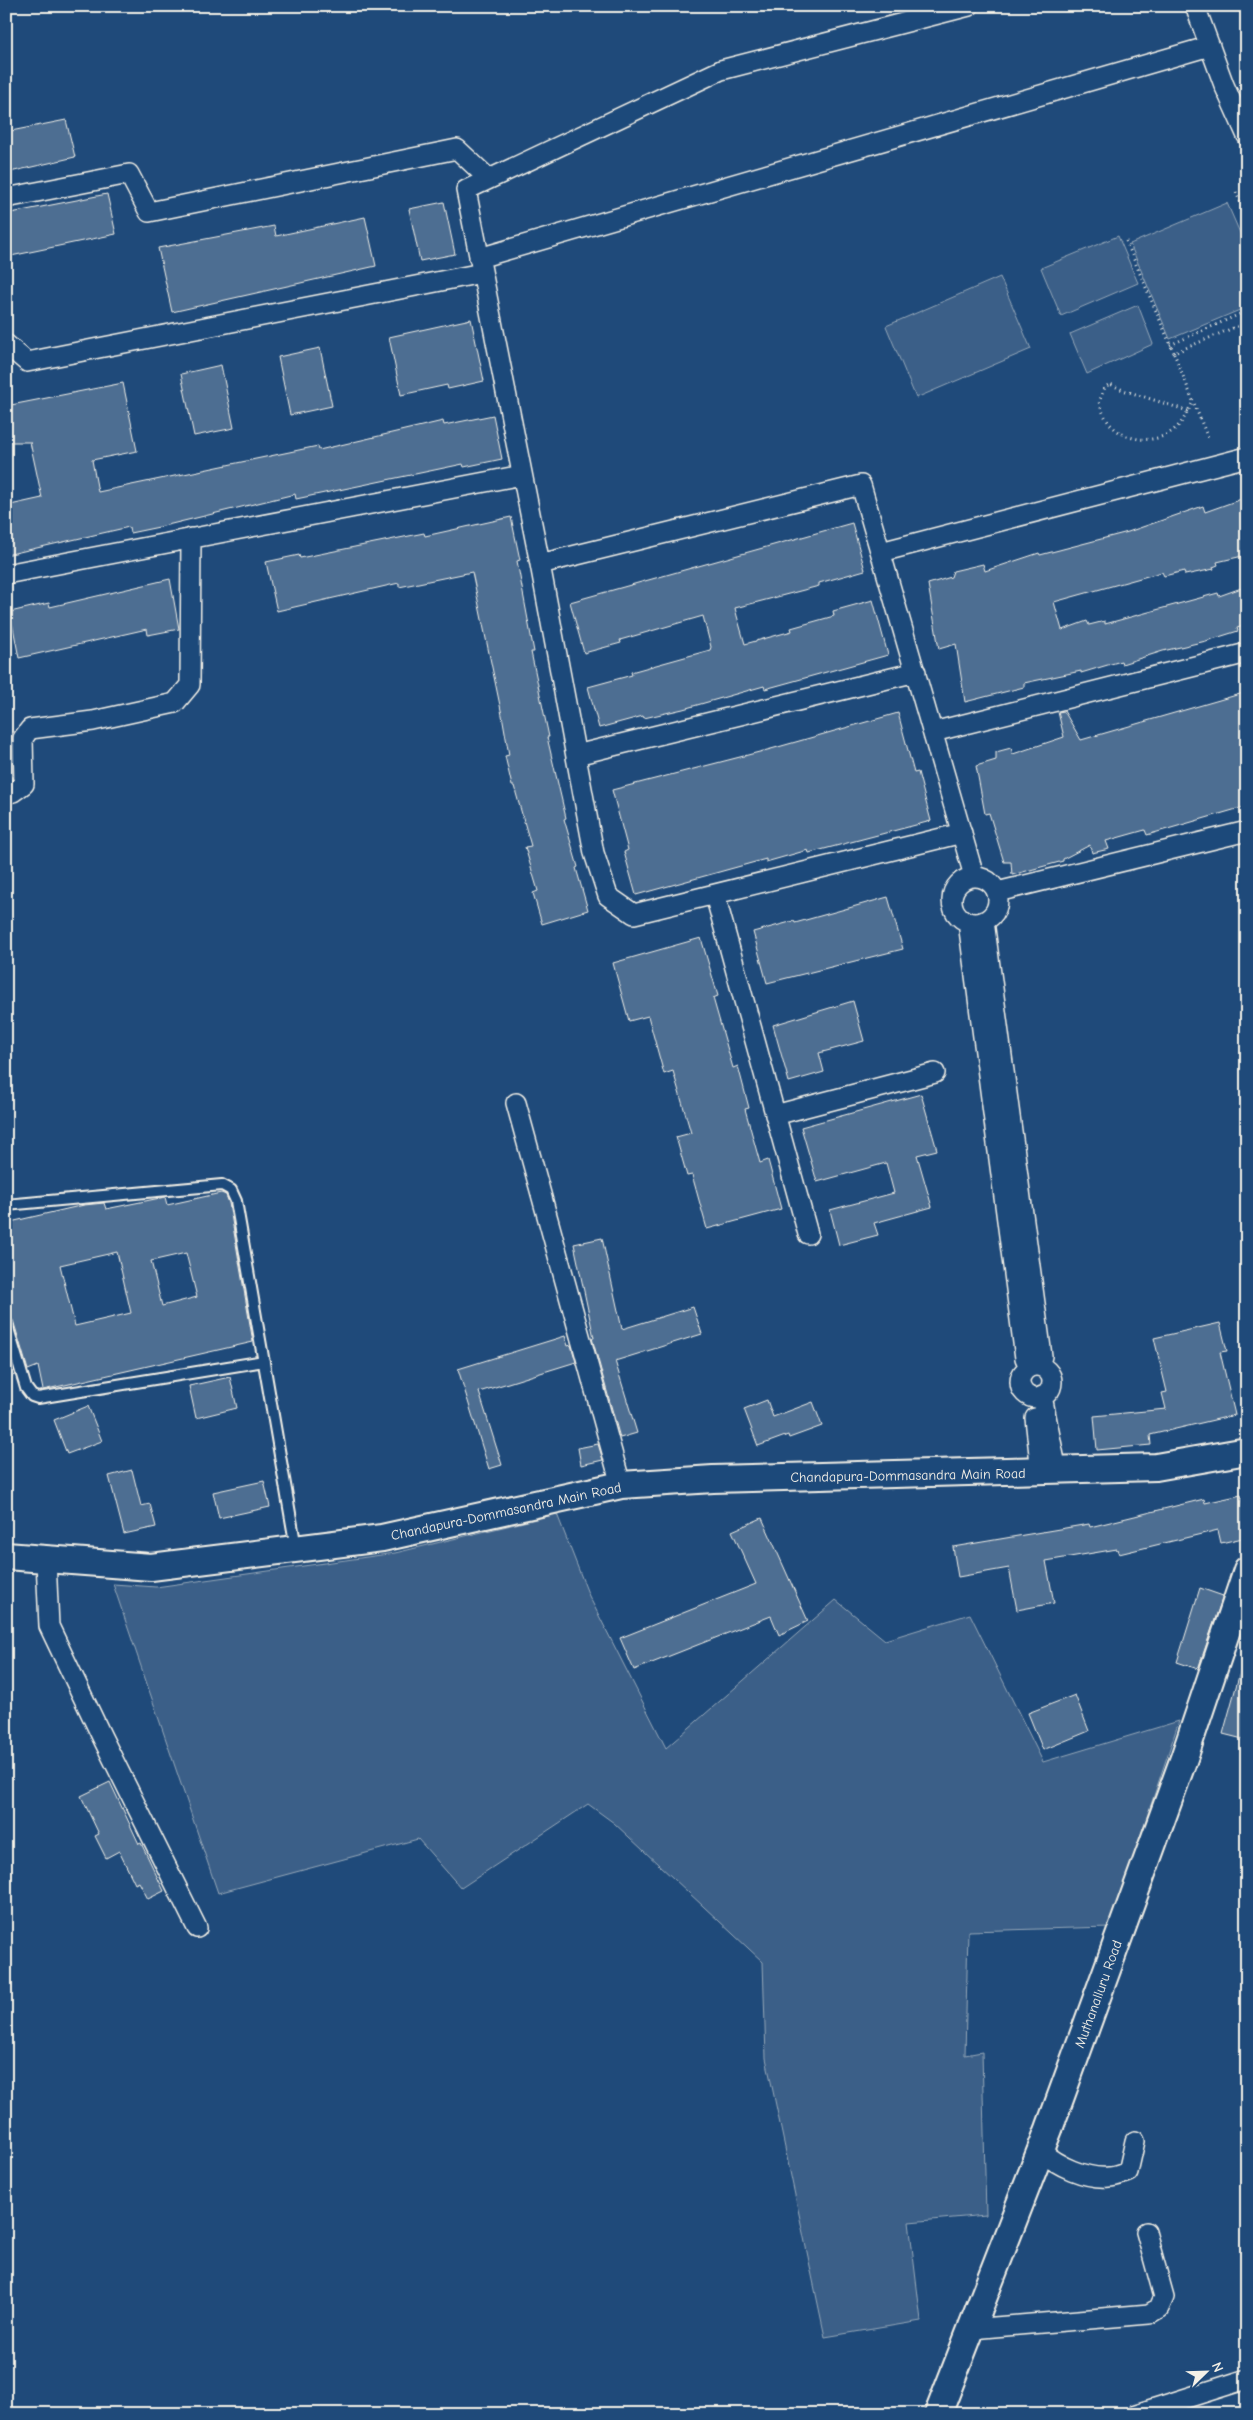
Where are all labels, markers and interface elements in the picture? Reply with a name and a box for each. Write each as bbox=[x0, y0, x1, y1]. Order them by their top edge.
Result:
street label: Chandapura-Dommasandra Main Road bbox=[790, 1465, 1026, 1486]
street label: Chandapura-Dommasandra Main Road bbox=[389, 1479, 623, 1544]
street label: Muthanalluru Road bbox=[1071, 1938, 1126, 2050]
north arrow bbox=[1180, 2348, 1230, 2398]
text: N bbox=[1208, 2360, 1227, 2375]

